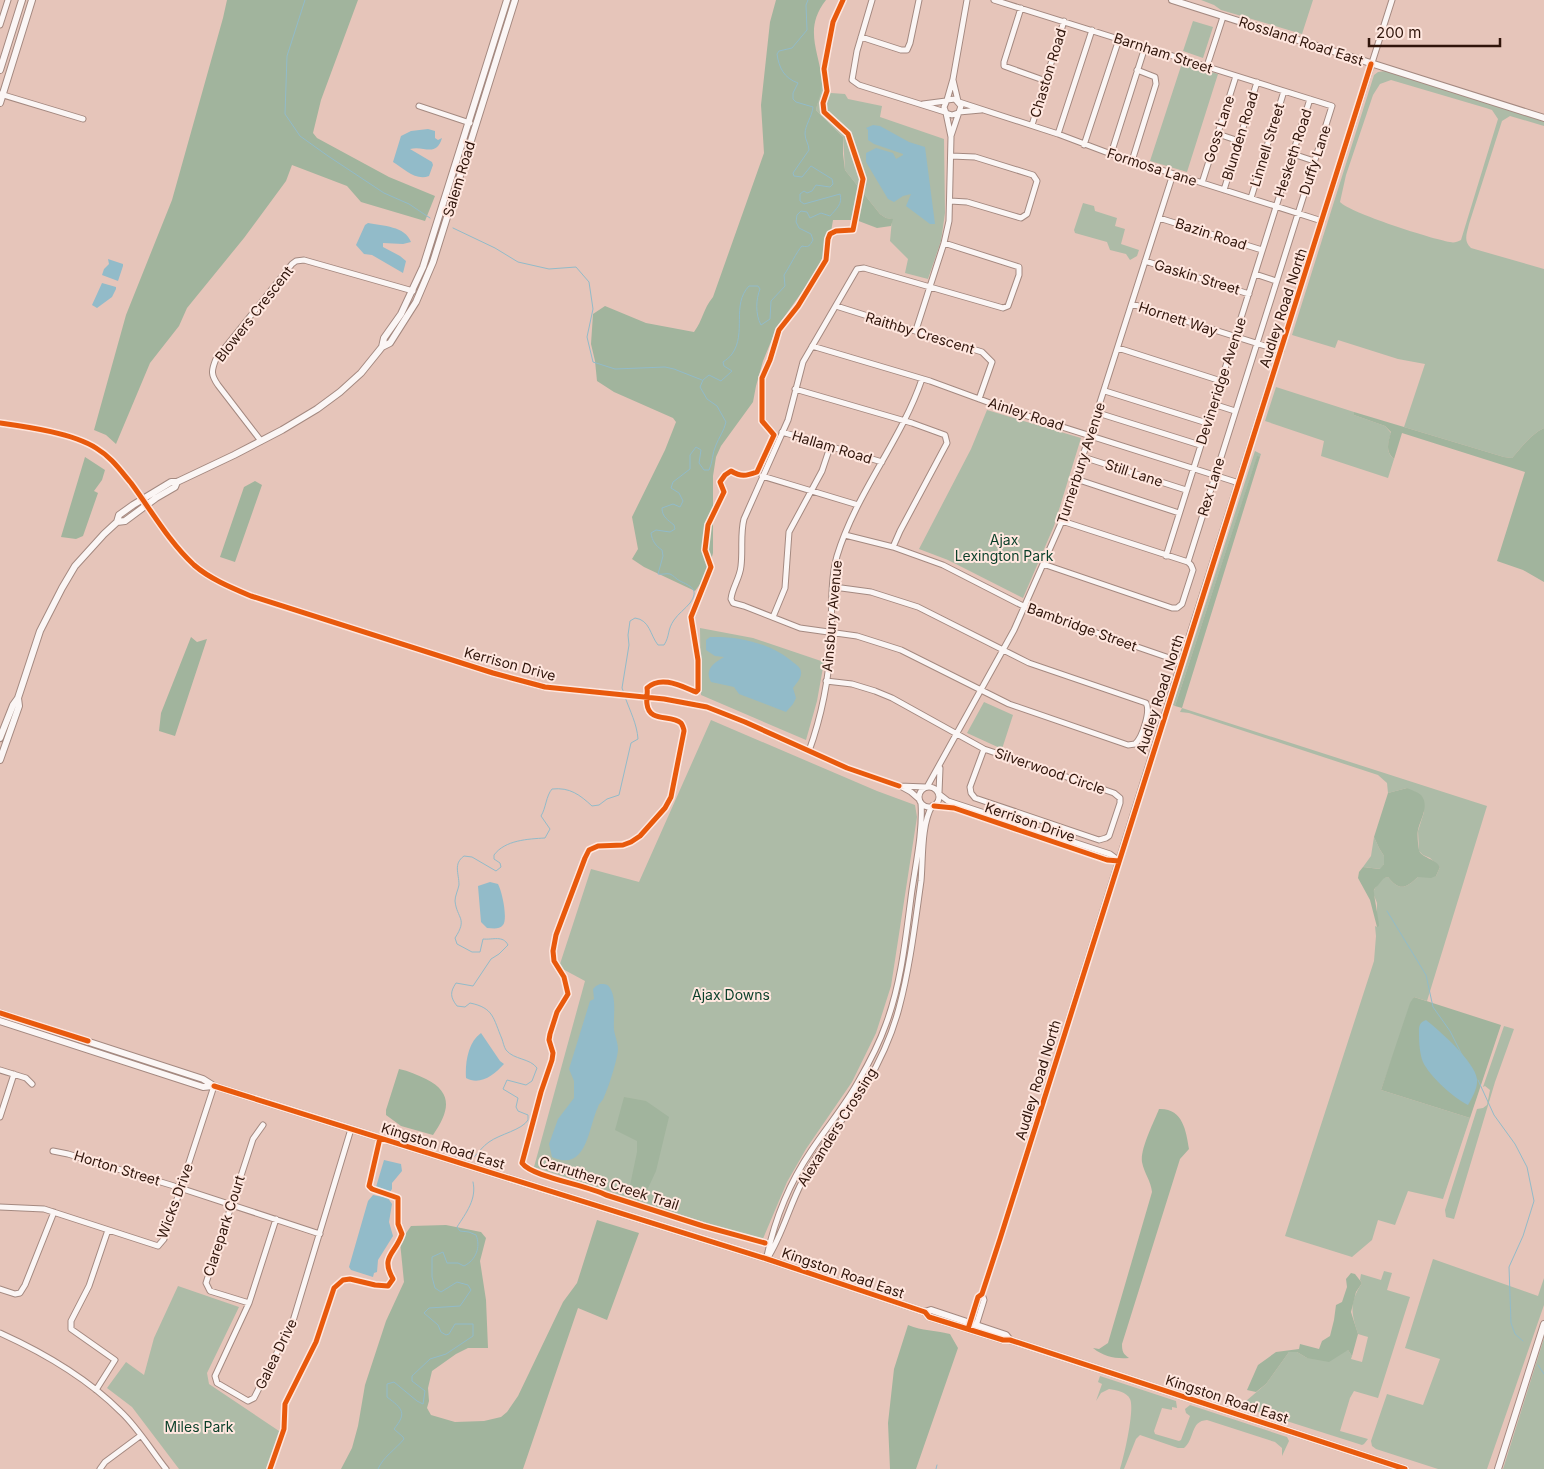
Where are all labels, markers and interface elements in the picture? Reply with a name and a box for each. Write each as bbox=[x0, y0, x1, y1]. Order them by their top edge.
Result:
street label: Rossland Road East bbox=[1237, 12, 1366, 69]
scale bar bbox=[1369, 15, 1500, 47]
text: 200 m bbox=[1376, 23, 1421, 42]
street label: Chaston Road bbox=[1026, 26, 1069, 120]
street label: Barnham Street bbox=[1112, 29, 1215, 77]
street label: Blunden Road bbox=[1218, 89, 1261, 182]
street label: Goss Lane bbox=[1200, 93, 1237, 165]
street label: Linnell Street bbox=[1246, 101, 1287, 189]
street label: Hesketh Road bbox=[1270, 106, 1315, 199]
street label: Duffy Lane bbox=[1295, 123, 1334, 197]
street label: Salem Road bbox=[439, 139, 478, 219]
street label: Formosa Lane bbox=[1105, 144, 1199, 189]
street label: Bazin Road bbox=[1173, 214, 1249, 253]
street label: Audley Road North bbox=[1255, 246, 1310, 370]
street label: Gaskin Street bbox=[1152, 255, 1242, 298]
street label: Blowers Crescent bbox=[211, 262, 296, 365]
street label: Hornett Way bbox=[1136, 298, 1220, 339]
street label: Raithby Crescent bbox=[864, 308, 977, 357]
street label: Devineridge Avenue bbox=[1192, 315, 1249, 447]
street label: Ainley Road bbox=[986, 393, 1066, 434]
street label: Turnerbury Avenue bbox=[1053, 400, 1108, 526]
street label: Hallam Road bbox=[790, 426, 874, 467]
street label: Still Lane bbox=[1103, 455, 1165, 490]
street label: Rex Lane bbox=[1194, 455, 1227, 518]
park label: Ajax Lexington Park bbox=[955, 531, 1054, 564]
street label: Ainsbury Avenue bbox=[818, 559, 845, 673]
street label: Bambridge Street bbox=[1025, 599, 1140, 654]
street label: Audley Road North bbox=[1132, 632, 1187, 756]
street label: Kerrison Drive bbox=[462, 643, 558, 684]
street label: Silverwood Circle bbox=[993, 744, 1108, 797]
street label: Kerrison Drive bbox=[983, 798, 1077, 845]
park label: Ajax Downs bbox=[692, 986, 770, 1003]
street label: Audley Road North bbox=[1011, 1018, 1064, 1142]
street label: Alexanders Crossing bbox=[793, 1064, 880, 1189]
street label: Kingston Road East bbox=[379, 1119, 507, 1173]
street label: Horton Street bbox=[72, 1146, 163, 1189]
street label: Carruthers Creek Trail bbox=[537, 1152, 681, 1213]
street label: Wicks Drive bbox=[153, 1161, 196, 1241]
street label: Clarepark Court bbox=[199, 1173, 248, 1279]
street label: Kingston Road East bbox=[780, 1244, 907, 1302]
street label: Galea Drive bbox=[251, 1316, 300, 1392]
street label: Kingston Road East bbox=[1164, 1371, 1291, 1427]
park label: Miles Park bbox=[165, 1418, 234, 1435]

